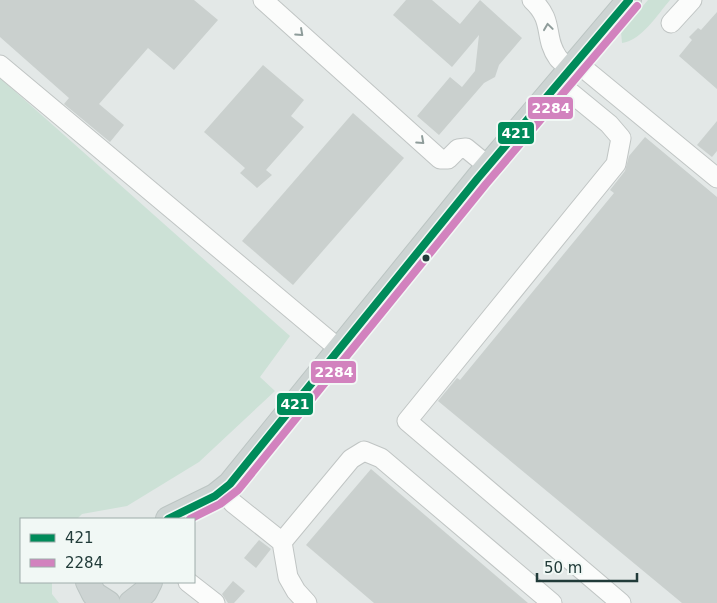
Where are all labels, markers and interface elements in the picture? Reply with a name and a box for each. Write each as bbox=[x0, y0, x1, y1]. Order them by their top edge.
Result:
one-way arrow bbox=[544, 22, 554, 31]
one-way arrow bbox=[294, 27, 303, 36]
line badge: 2284 bbox=[527, 96, 574, 120]
text: 2284 bbox=[532, 100, 571, 116]
line badge: 421 bbox=[497, 121, 535, 145]
text: 421 bbox=[501, 125, 531, 141]
one-way arrow bbox=[415, 135, 424, 144]
unlabelled marker bbox=[421, 253, 431, 263]
line badge: 2284 bbox=[310, 360, 357, 384]
text: 2284 bbox=[315, 364, 354, 380]
line badge: 421 bbox=[276, 392, 314, 416]
text: 421 bbox=[280, 396, 310, 412]
legend bbox=[20, 518, 195, 583]
text: 421 bbox=[65, 529, 94, 547]
scale bar bbox=[537, 550, 637, 582]
text: 2284 bbox=[65, 554, 103, 572]
text: 50 m bbox=[544, 559, 582, 577]

